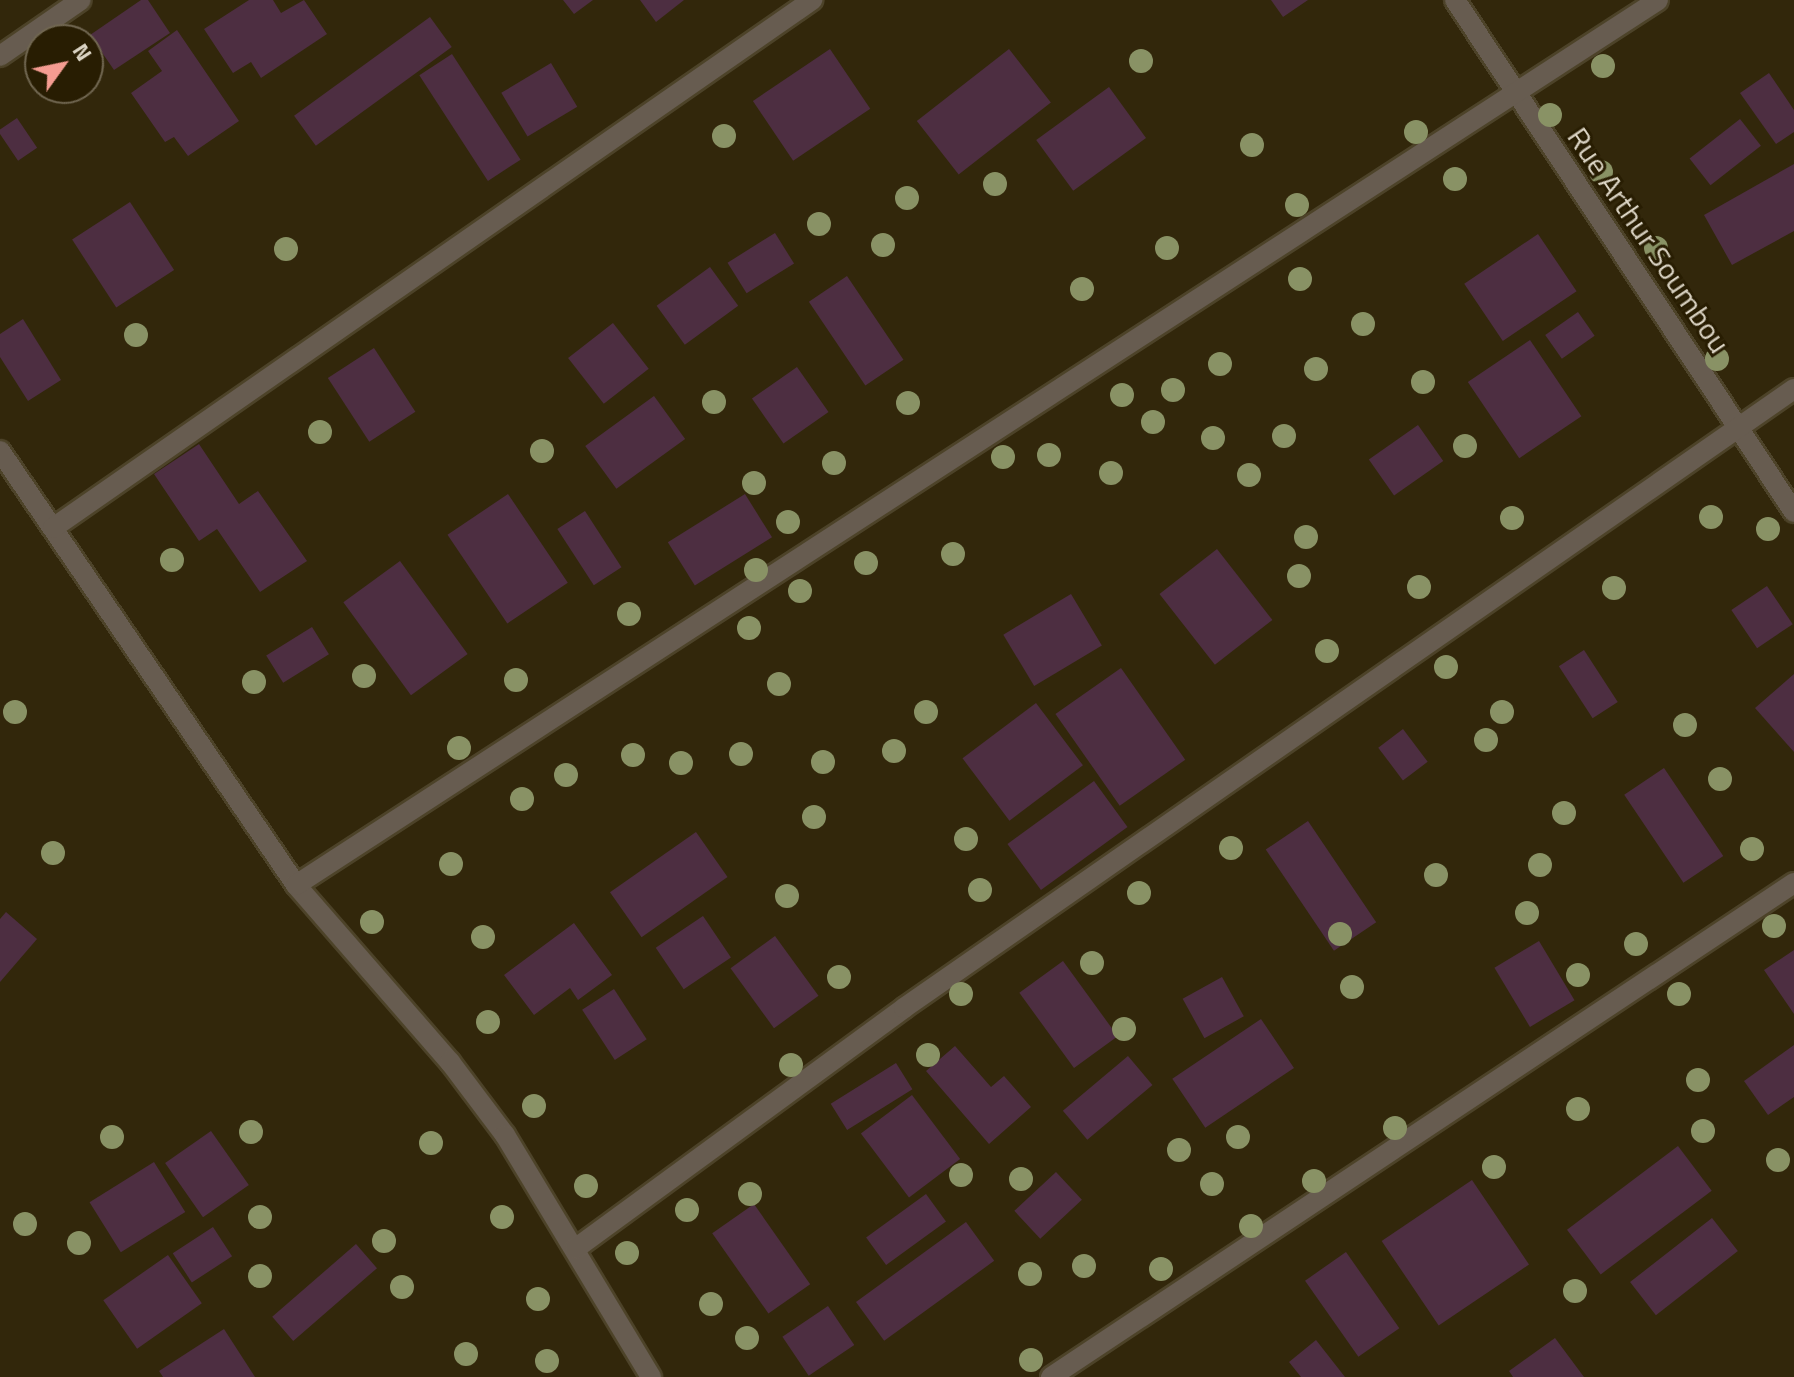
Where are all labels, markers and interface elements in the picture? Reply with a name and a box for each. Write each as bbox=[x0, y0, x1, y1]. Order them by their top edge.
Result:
north arrow bbox=[24, 24, 104, 104]
text: N bbox=[64, 36, 101, 68]
street label: Rue Arthur Soumbou bbox=[1560, 120, 1738, 360]

